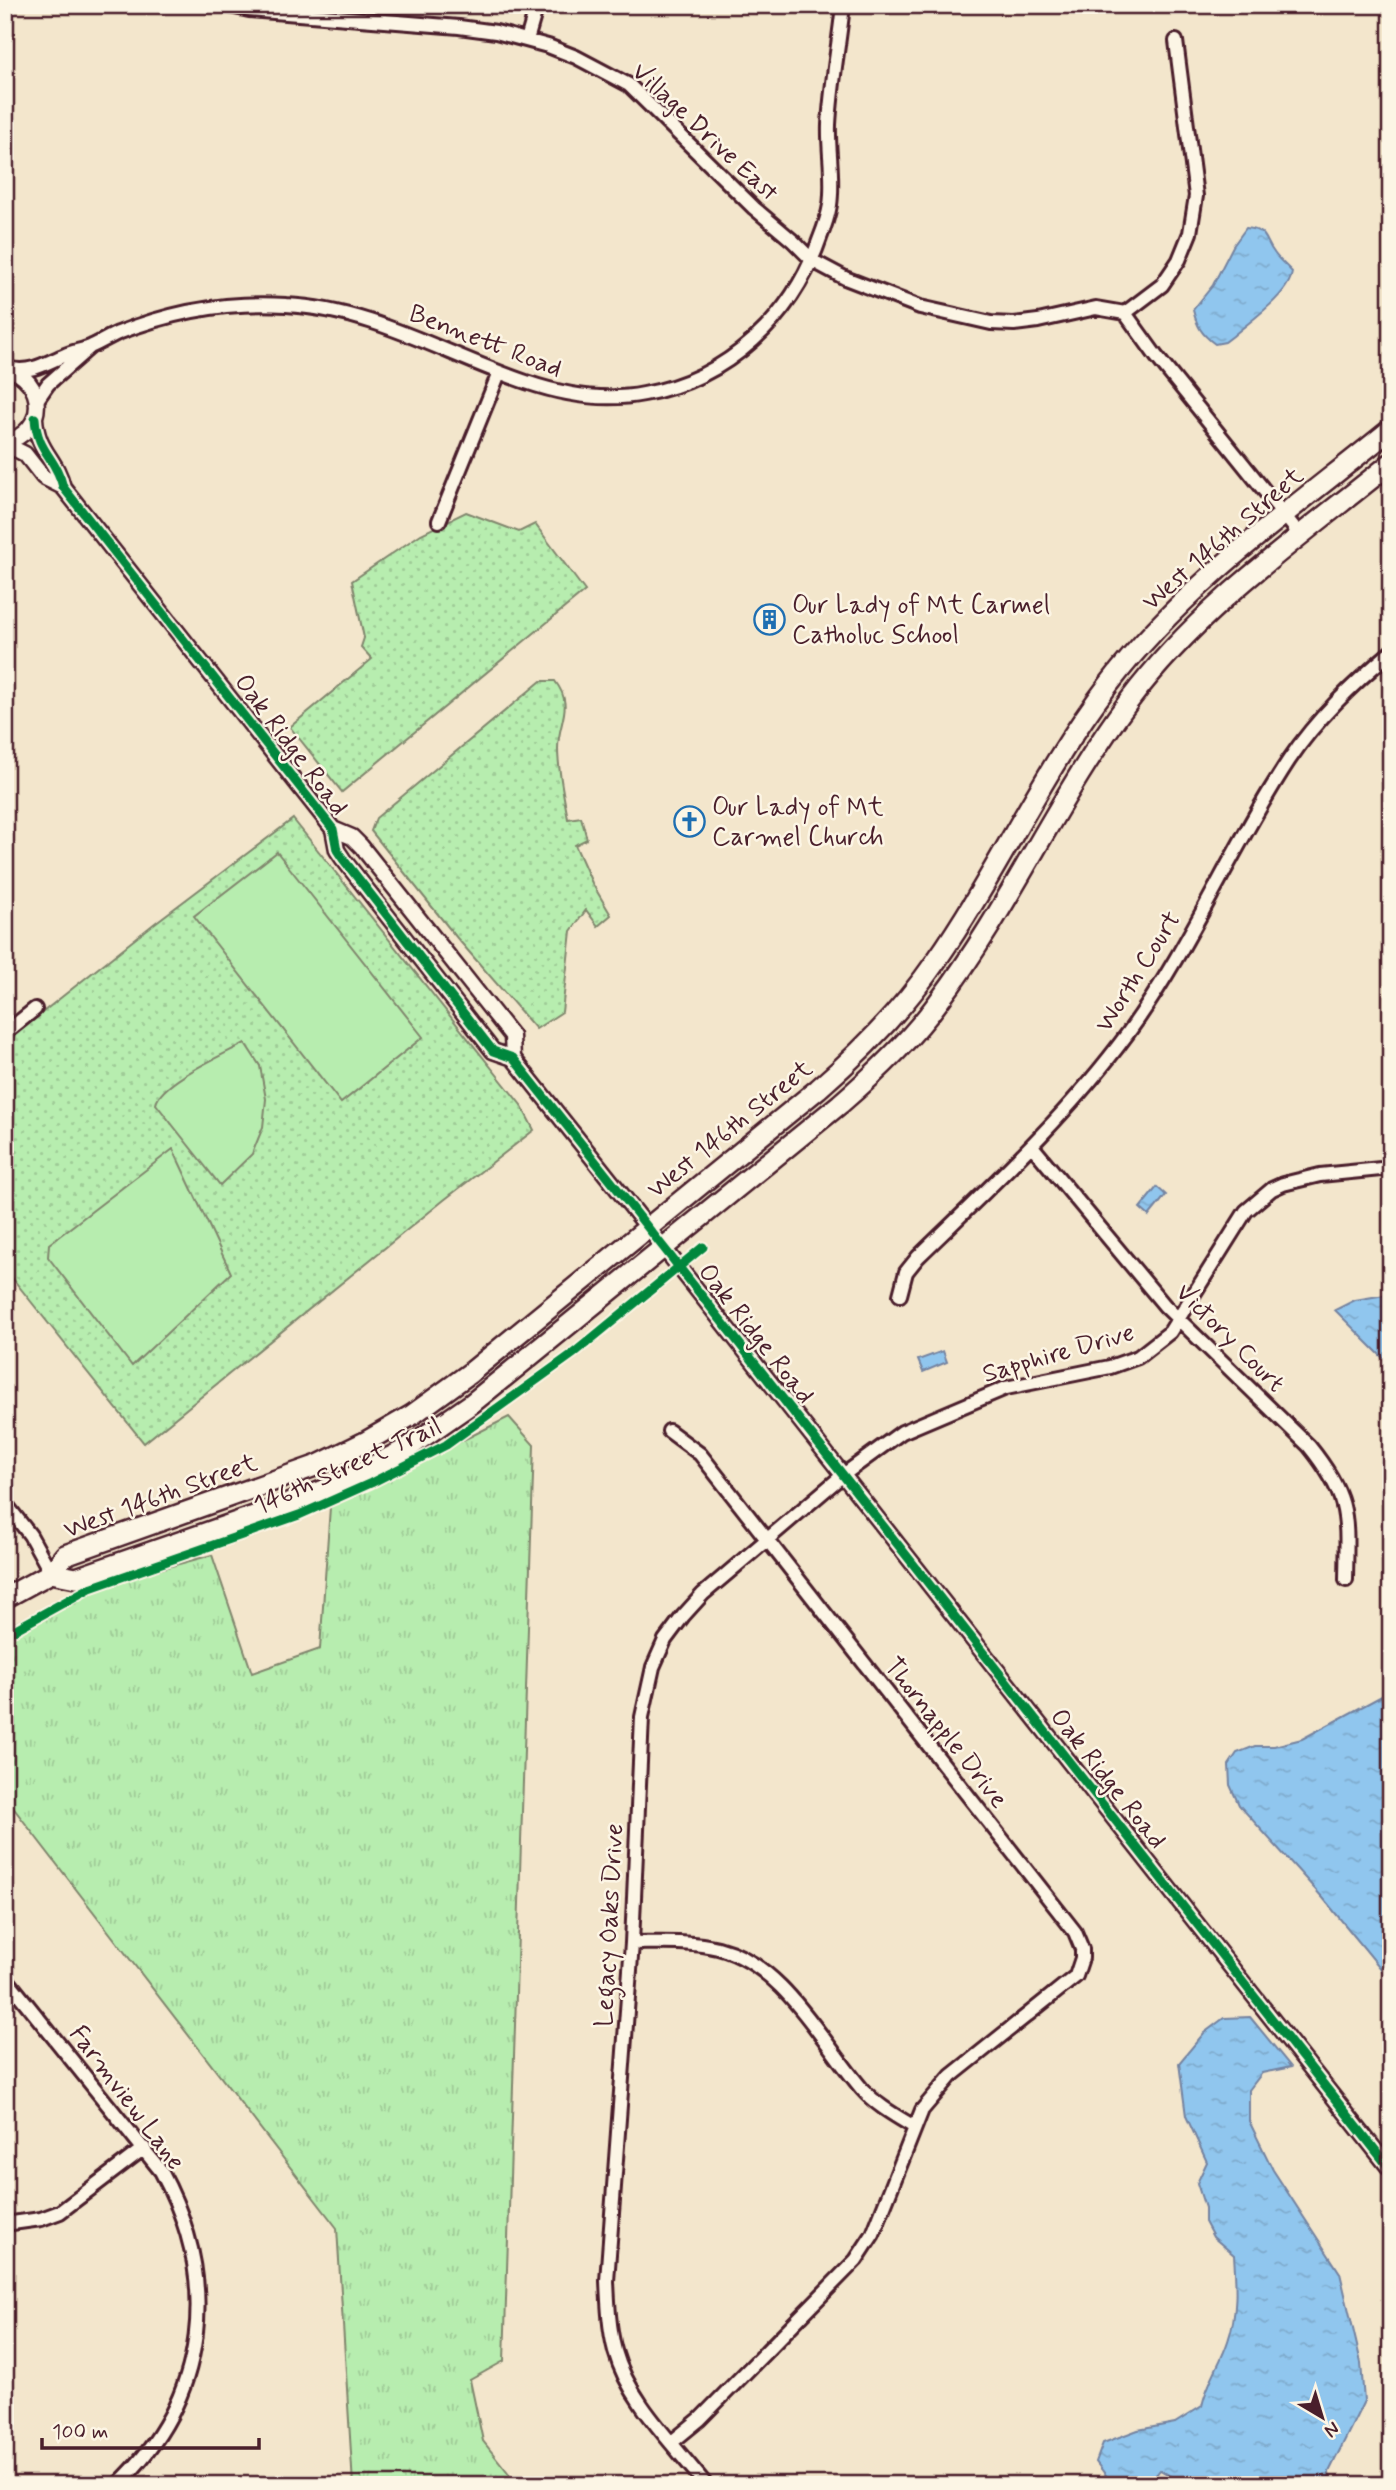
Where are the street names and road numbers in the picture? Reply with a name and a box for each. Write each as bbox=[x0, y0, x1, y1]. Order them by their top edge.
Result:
street label: Village Drive East bbox=[624, 55, 786, 210]
street label: Bennett Road bbox=[404, 297, 567, 387]
street label: West 146th Street bbox=[1135, 460, 1311, 619]
street label: Oak Ridge Road bbox=[226, 667, 355, 823]
street label: Worth Court bbox=[1088, 905, 1189, 1039]
street label: West 146th Street bbox=[641, 1052, 820, 1207]
street label: Oak Ridge Road bbox=[690, 1257, 821, 1412]
street label: Victory Court bbox=[1167, 1276, 1292, 1401]
street label: Sapphire Drive bbox=[979, 1316, 1139, 1392]
street label: 146th Street Trail bbox=[248, 1410, 447, 1524]
street label: West 146th Street bbox=[59, 1446, 262, 1548]
street label: Thornapple Drive bbox=[876, 1651, 1015, 1816]
street label: Oak Ridge Road bbox=[1042, 1702, 1173, 1857]
street label: Legacy Oaks Drive bbox=[588, 1823, 635, 2028]
street label: Farmview Lane bbox=[61, 2019, 192, 2178]

